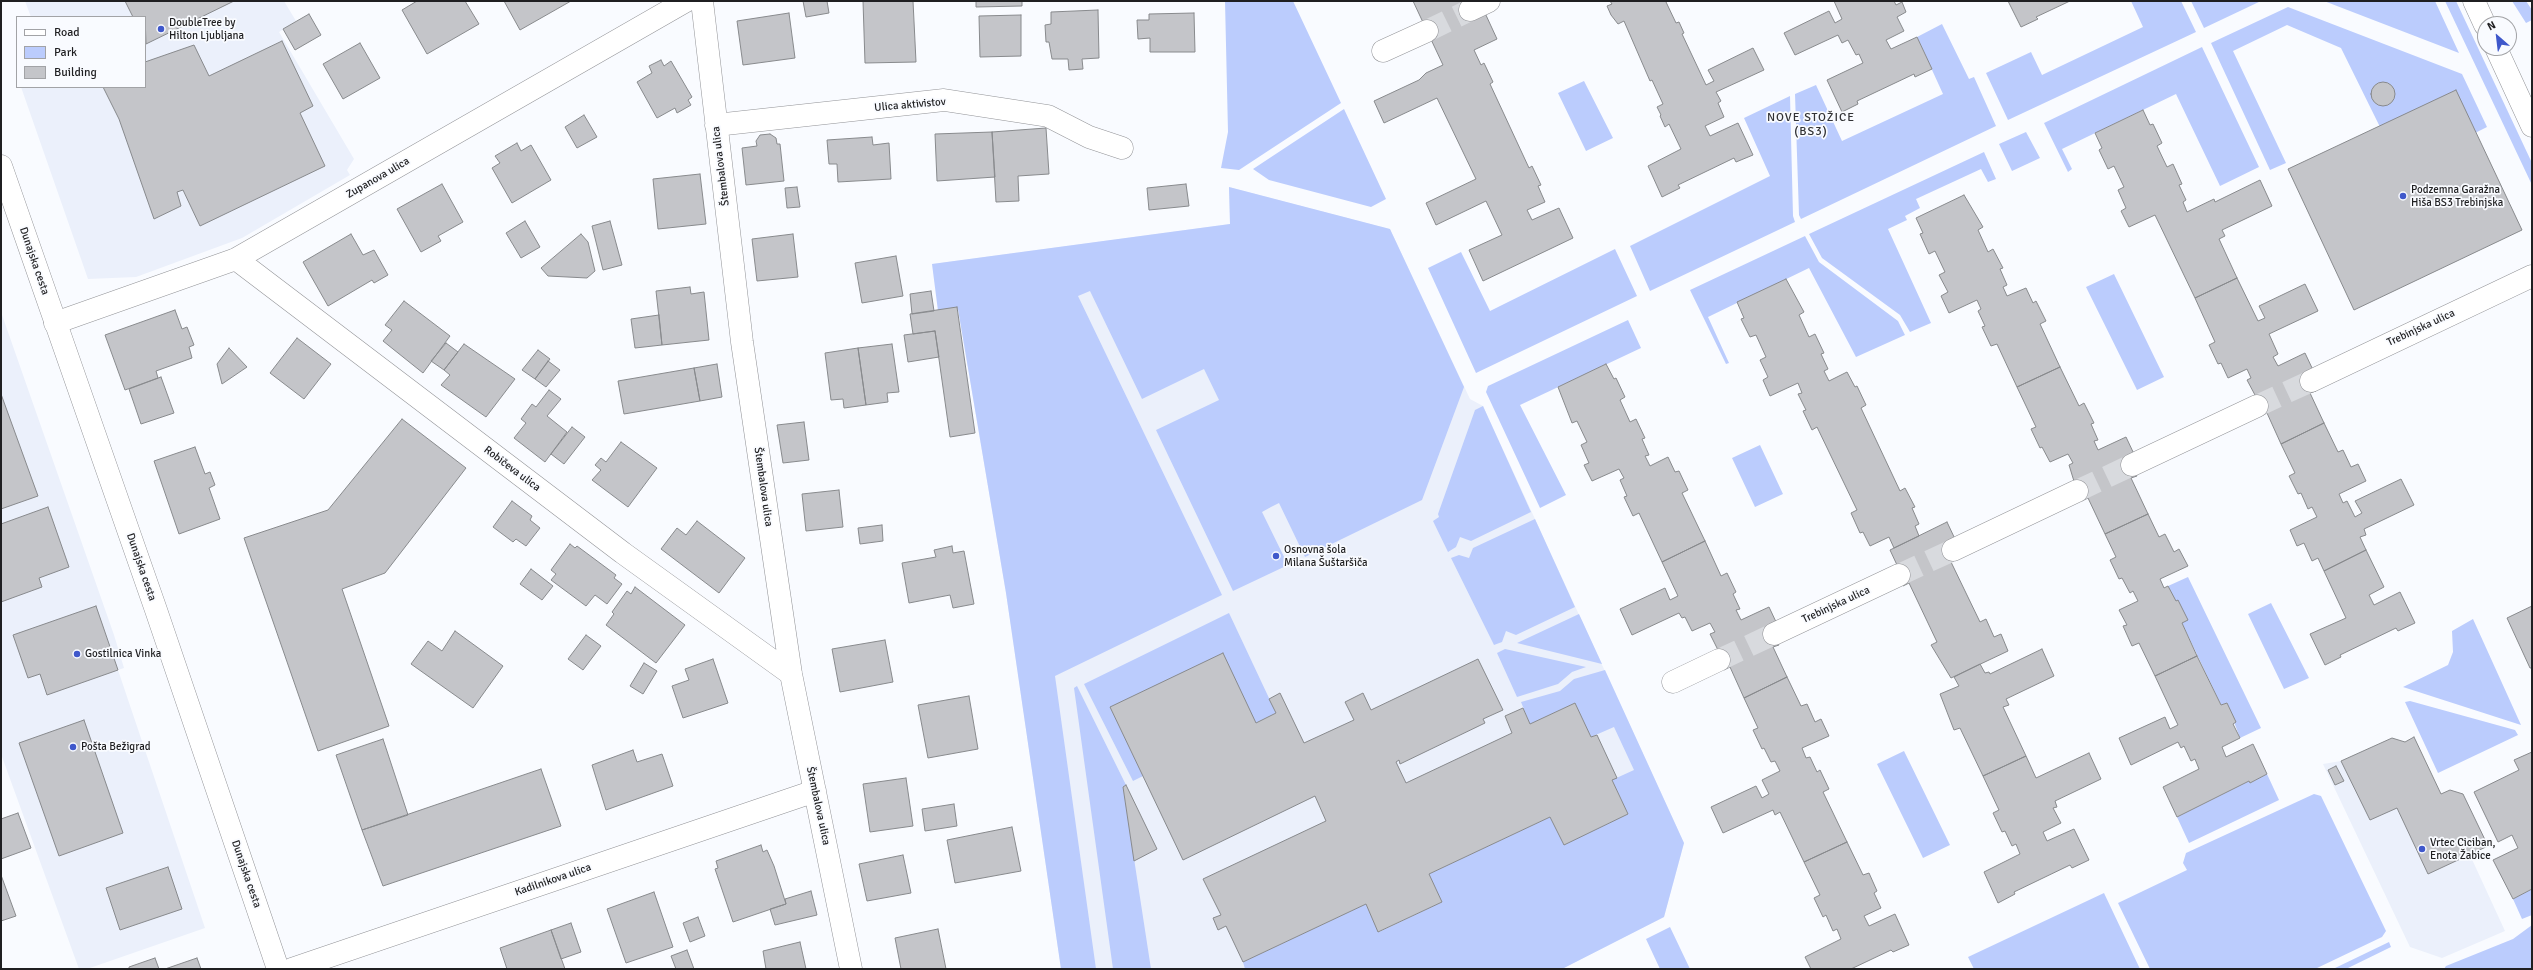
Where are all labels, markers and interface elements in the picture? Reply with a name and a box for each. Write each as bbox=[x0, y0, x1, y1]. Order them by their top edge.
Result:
legend bbox=[16, 16, 146, 88]
place label: DoubleTree by Hilton Ljubljana bbox=[169, 16, 244, 42]
north arrow bbox=[2477, 16, 2517, 56]
text: N bbox=[2485, 18, 2498, 33]
marker: DoubleTree by Hilton Ljubljana bbox=[156, 24, 166, 34]
text: Road bbox=[54, 25, 80, 40]
text: Park bbox=[54, 45, 77, 60]
text: Building bbox=[54, 65, 97, 80]
street label: Ulica aktivistov bbox=[874, 95, 946, 115]
district label: NOVE STOŽICE (BS3) bbox=[1767, 111, 1855, 139]
street label: Štembalova ulica bbox=[710, 125, 732, 207]
street label: Zupanova ulica bbox=[344, 155, 412, 201]
place label: Podzemna Garažna Hiša BS3 Trebinjska bbox=[2411, 183, 2503, 209]
marker: Podzemna Garažna Hiša BS3 Trebinjska bbox=[2398, 191, 2408, 201]
street label: Dunajska cesta bbox=[16, 225, 52, 297]
street label: Trebinjska ulica bbox=[2385, 307, 2457, 349]
street label: Robičeva ulica bbox=[481, 443, 543, 495]
street label: Štembalova ulica bbox=[751, 446, 775, 528]
street label: Dunajska cesta bbox=[123, 531, 159, 603]
place label: Osnovna šola Milana Šuštaršiča bbox=[1284, 543, 1368, 569]
marker: Osnovna šola Milana Šuštaršiča bbox=[1271, 551, 1281, 561]
street label: Trebinjska ulica bbox=[1800, 584, 1872, 626]
place label: Gostilnica Vinka bbox=[85, 647, 161, 661]
marker: Gostilnica Vinka bbox=[72, 649, 82, 659]
place label: Pošta Bežigrad bbox=[81, 740, 151, 754]
marker: Pošta Bežigrad bbox=[68, 742, 78, 752]
street label: Štembalova ulica bbox=[803, 765, 833, 847]
place label: Vrtec Ciciban, Enota Žabice bbox=[2430, 836, 2495, 862]
street label: Dunajska cesta bbox=[228, 838, 264, 910]
marker: Vrtec Ciciban, Enota Žabice bbox=[2417, 844, 2427, 854]
street label: Kadilnikova ulica bbox=[513, 861, 593, 899]

